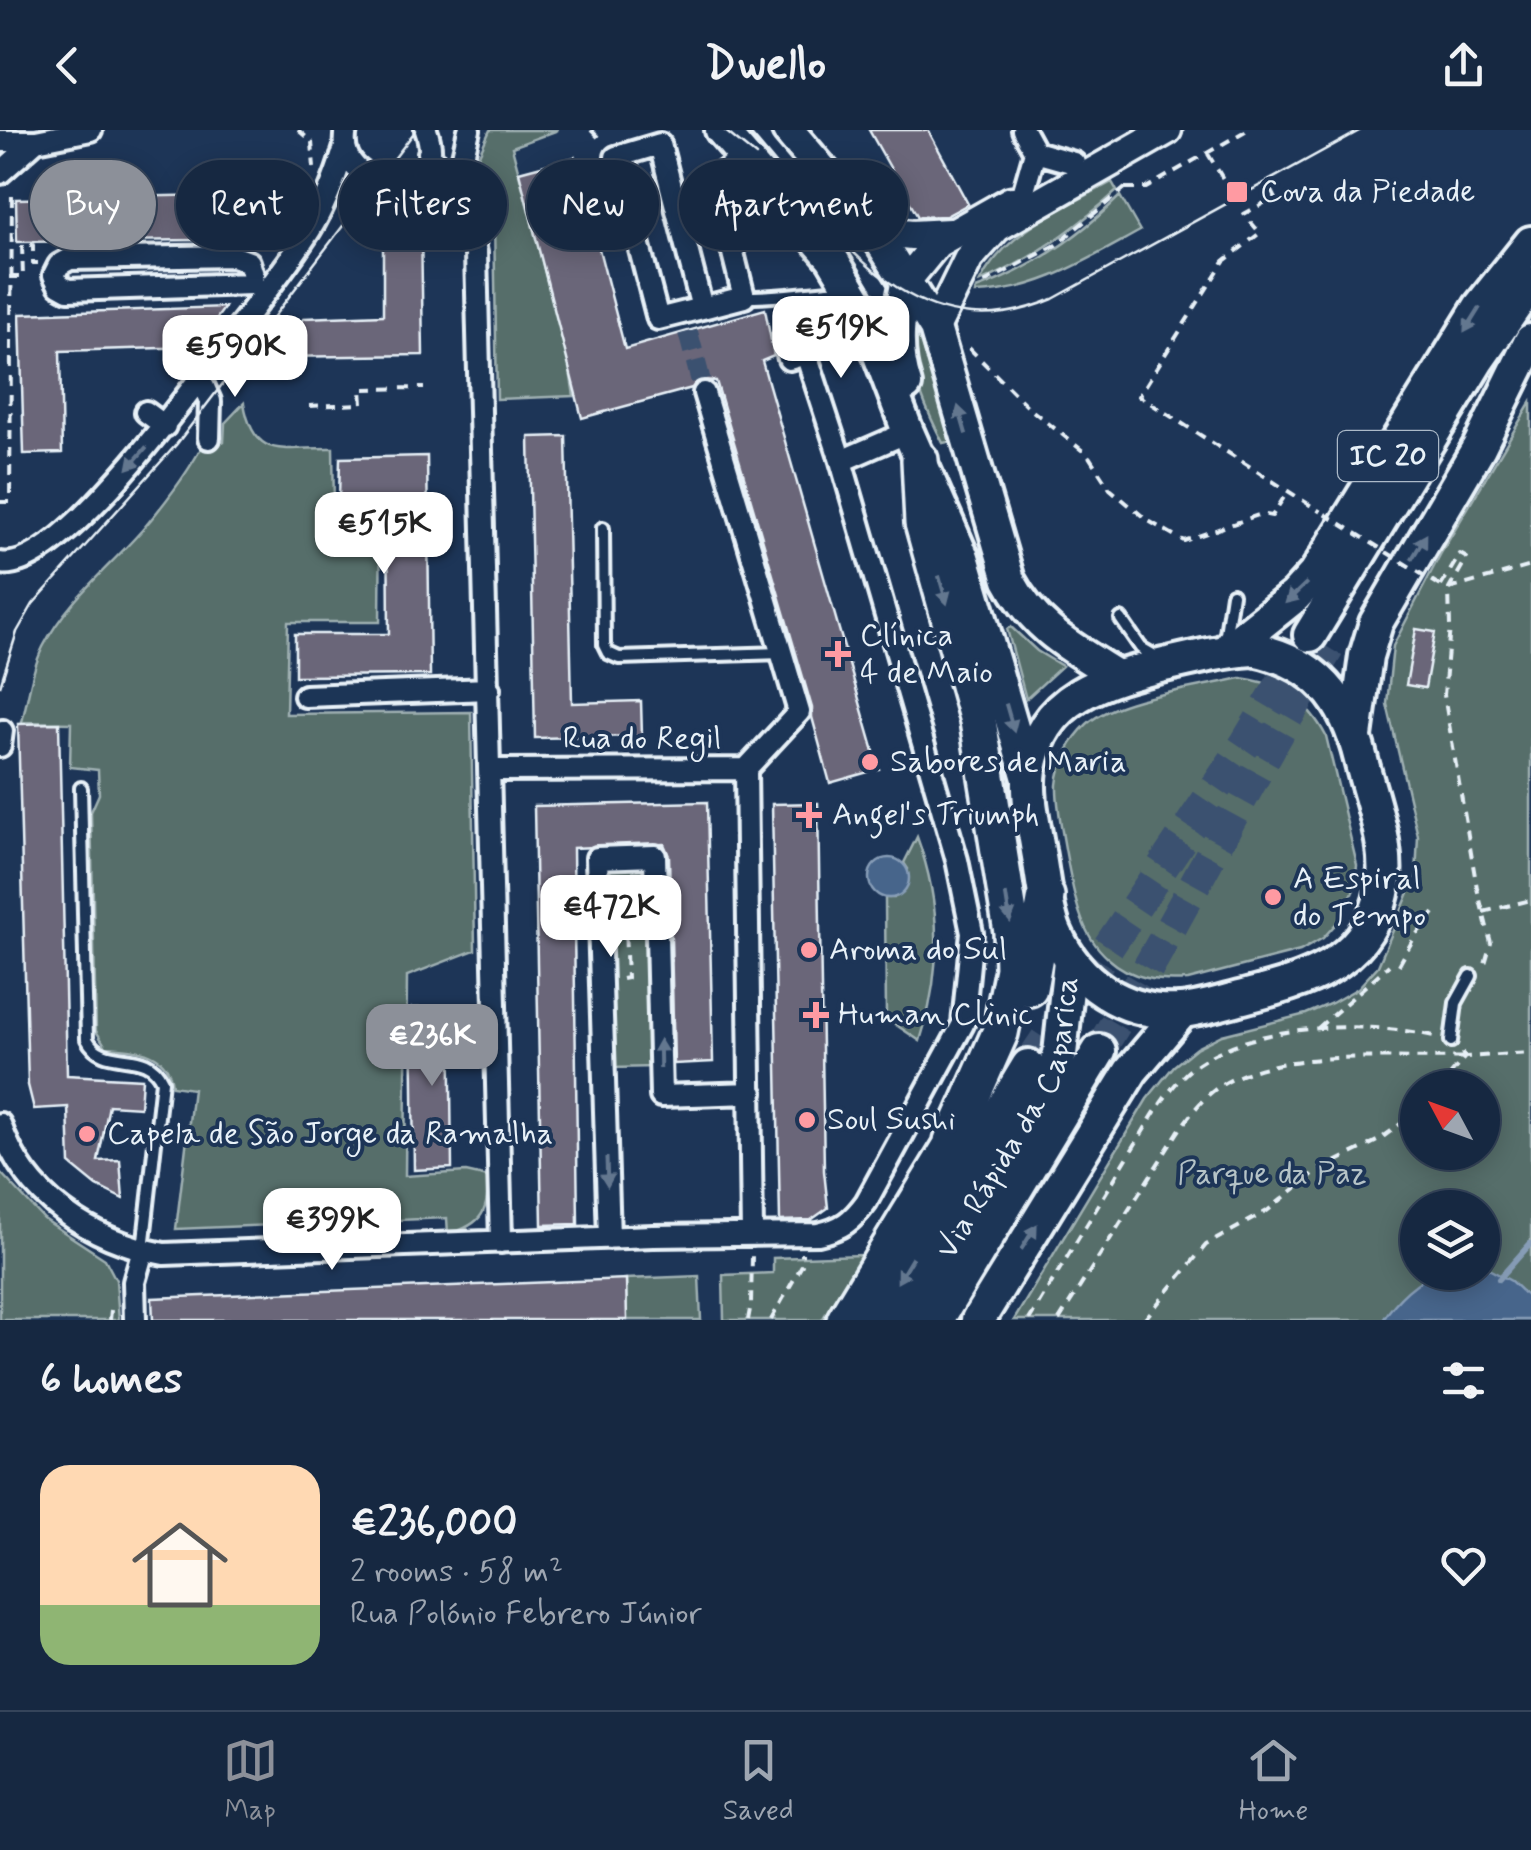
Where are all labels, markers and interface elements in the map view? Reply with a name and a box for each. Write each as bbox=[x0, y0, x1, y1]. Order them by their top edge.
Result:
text: Dwello bbox=[705, 36, 826, 95]
icon: back bbox=[40, 38, 95, 93]
icon: share bbox=[1436, 38, 1491, 93]
chip: Buy bbox=[30, 160, 156, 250]
chip: Rent bbox=[176, 160, 319, 250]
chip: Filters bbox=[339, 160, 507, 250]
chip: New bbox=[527, 160, 659, 250]
chip: Apartment bbox=[679, 160, 908, 250]
place label: Cova da Piedade bbox=[1260, 171, 1475, 213]
marker: Cova da Piedade bbox=[1224, 179, 1250, 205]
pin: €519K bbox=[771, 296, 911, 381]
one-way arrow bbox=[1463, 306, 1481, 334]
text: €519K bbox=[794, 307, 888, 349]
pin: €590K bbox=[165, 315, 305, 400]
text: €590K bbox=[184, 326, 286, 368]
one-way arrow bbox=[953, 404, 969, 435]
road number: IC 20 bbox=[1338, 431, 1438, 481]
one-way arrow bbox=[126, 445, 148, 470]
pin: €515K bbox=[314, 492, 454, 577]
text: €515K bbox=[337, 503, 431, 545]
one-way arrow bbox=[1410, 533, 1427, 561]
one-way arrow bbox=[936, 575, 951, 606]
one-way arrow bbox=[1285, 581, 1309, 604]
place label: Clínica 4 de Maio bbox=[860, 615, 993, 694]
marker: Clínica 4 de Maio bbox=[825, 641, 851, 667]
one-way arrow bbox=[1003, 703, 1018, 734]
street label: Rua do Regil bbox=[563, 718, 721, 762]
place label: Sabores de Maria bbox=[890, 741, 1127, 783]
marker: Sabores de Maria bbox=[859, 751, 881, 773]
place label: Angel's Triumph bbox=[832, 794, 1039, 839]
marker: Angel's Triumph bbox=[796, 802, 822, 828]
place label: A Espiral do Tempo bbox=[1293, 858, 1426, 937]
pin: €472K bbox=[541, 875, 681, 960]
text: €472K bbox=[562, 886, 660, 928]
marker: A Espiral do Tempo bbox=[1262, 886, 1284, 908]
one-way arrow bbox=[1001, 893, 1016, 924]
place label: Aroma do Sul bbox=[829, 929, 1007, 971]
marker: Aroma do Sul bbox=[798, 939, 820, 961]
street label: Via Rápida da Caparica bbox=[927, 975, 1089, 1267]
place label: Human Clinic bbox=[838, 994, 1033, 1036]
marker: Human Clinic bbox=[803, 1002, 829, 1028]
pin: €236K bbox=[362, 1004, 502, 1089]
text: €236K bbox=[388, 1015, 476, 1057]
one-way arrow bbox=[652, 1038, 668, 1070]
north arrow bbox=[1400, 1070, 1500, 1170]
map controls bbox=[1400, 1070, 1500, 1290]
place label: Soul Sushi bbox=[827, 1099, 955, 1141]
marker: Soul Sushi bbox=[796, 1109, 818, 1131]
place label: Capela de São Jorge da Ramalha bbox=[107, 1113, 553, 1157]
marker: Capela de São Jorge da Ramalha bbox=[76, 1123, 98, 1145]
park label: Parque da Paz bbox=[1177, 1153, 1367, 1195]
one-way arrow bbox=[599, 1156, 615, 1188]
pin: €399K bbox=[262, 1188, 402, 1273]
button: layers bbox=[1400, 1190, 1500, 1290]
text: €399K bbox=[285, 1199, 379, 1241]
one-way arrow bbox=[1020, 1223, 1037, 1251]
one-way arrow bbox=[897, 1256, 914, 1284]
text: 6 homes bbox=[40, 1353, 183, 1408]
icon: filters bbox=[1436, 1353, 1491, 1408]
text: €236,000 bbox=[350, 1496, 518, 1551]
icon: home bbox=[120, 1505, 240, 1625]
icon: heart bbox=[1436, 1538, 1491, 1593]
text: 2 rooms · 58 m² bbox=[350, 1551, 563, 1593]
text: Rua Polónio Febrero Júnior bbox=[350, 1593, 702, 1635]
tab: Map bbox=[223, 1733, 278, 1830]
tab: Saved bbox=[723, 1733, 794, 1830]
tab: Home bbox=[1239, 1733, 1308, 1830]

